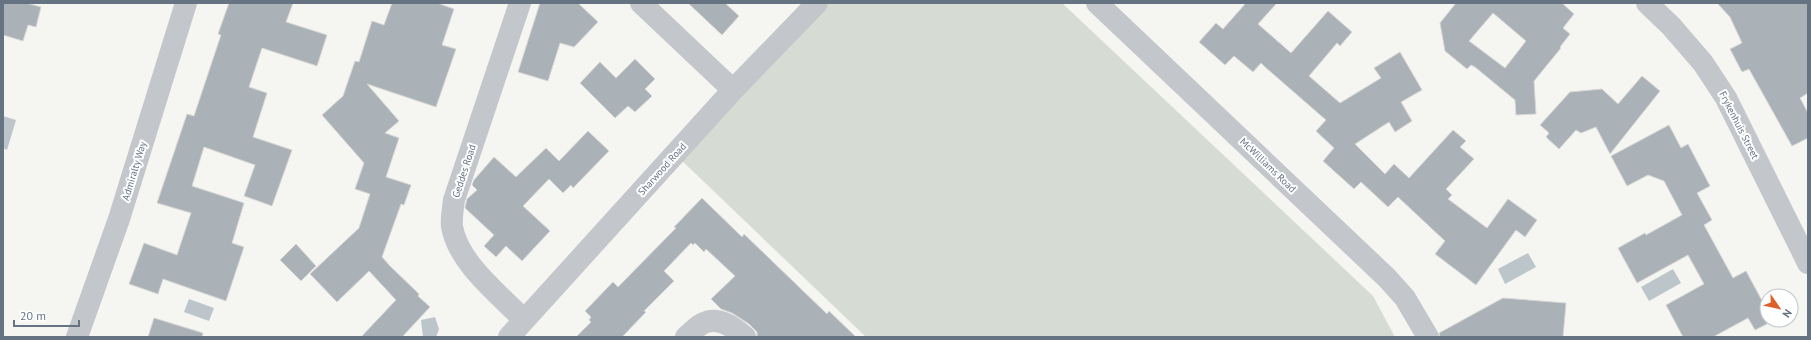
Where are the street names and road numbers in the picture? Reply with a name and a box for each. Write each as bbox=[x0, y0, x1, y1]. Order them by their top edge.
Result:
street label: Frykenhuis Street bbox=[1716, 89, 1762, 162]
street label: McWilliams Road bbox=[1237, 135, 1299, 195]
street label: Admiralty Way bbox=[119, 140, 149, 202]
street label: Sharwood Road bbox=[635, 140, 689, 198]
street label: Geddes Road bbox=[449, 143, 479, 199]

